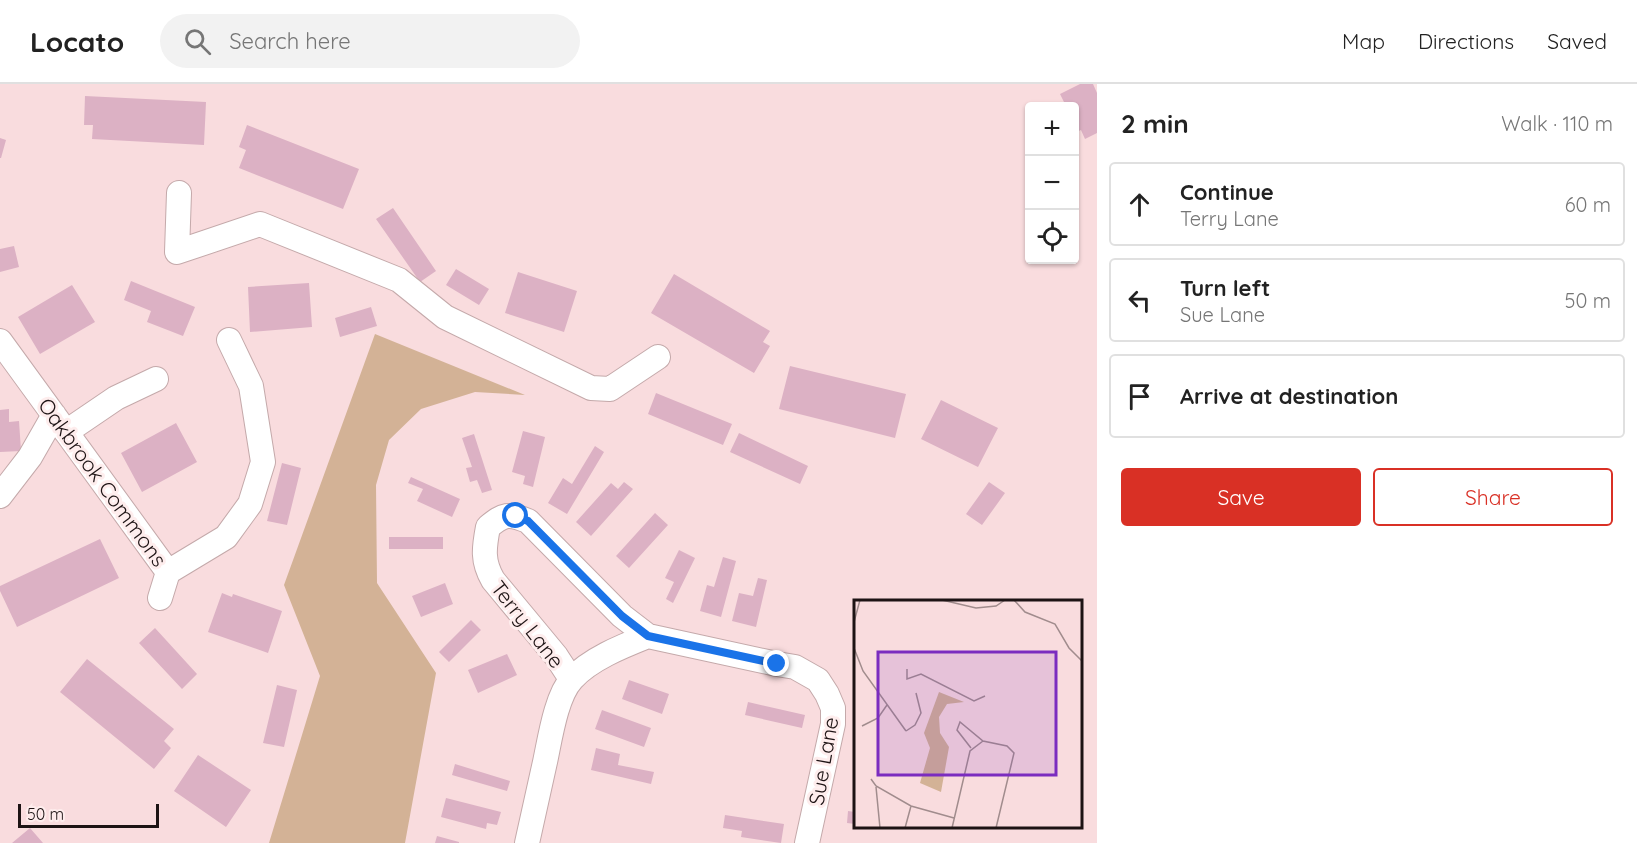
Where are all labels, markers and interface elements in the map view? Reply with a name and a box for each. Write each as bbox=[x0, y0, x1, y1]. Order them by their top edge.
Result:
search box bbox=[160, 14, 580, 68]
text: Locato bbox=[30, 24, 124, 59]
icon: search bbox=[181, 25, 214, 58]
text: Search here bbox=[229, 27, 351, 55]
text: Map bbox=[1342, 28, 1385, 54]
text: Directions bbox=[1418, 28, 1514, 54]
text: Saved bbox=[1547, 28, 1607, 54]
map controls bbox=[1025, 102, 1079, 264]
button: + bbox=[1025, 102, 1079, 156]
text: 2 min bbox=[1121, 107, 1189, 140]
text: Walk · 110 m bbox=[1501, 111, 1613, 136]
button: − bbox=[1025, 156, 1079, 210]
text: Continue bbox=[1180, 178, 1274, 206]
icon: ahead bbox=[1123, 188, 1156, 221]
text: 60 m bbox=[1565, 192, 1611, 217]
text: Terry Lane bbox=[1180, 206, 1279, 231]
button: locate bbox=[1025, 210, 1079, 264]
text: Turn left bbox=[1180, 274, 1270, 302]
icon: left bbox=[1123, 284, 1156, 317]
text: 50 m bbox=[1565, 288, 1611, 313]
text: Sue Lane bbox=[1180, 302, 1265, 327]
icon: arrive bbox=[1123, 380, 1156, 413]
text: Arrive at destination bbox=[1180, 382, 1398, 410]
street label: Oakbrook Commons bbox=[33, 393, 173, 571]
button: Save bbox=[1121, 468, 1361, 526]
button: Share bbox=[1373, 468, 1613, 526]
route start bbox=[502, 502, 528, 528]
street label: Terry Lane bbox=[486, 575, 570, 673]
inset map bbox=[854, 600, 1082, 828]
route end bbox=[763, 650, 789, 676]
street label: Sue Lane bbox=[802, 715, 844, 807]
scale bar bbox=[18, 801, 159, 828]
text: 50 m bbox=[27, 804, 64, 824]

